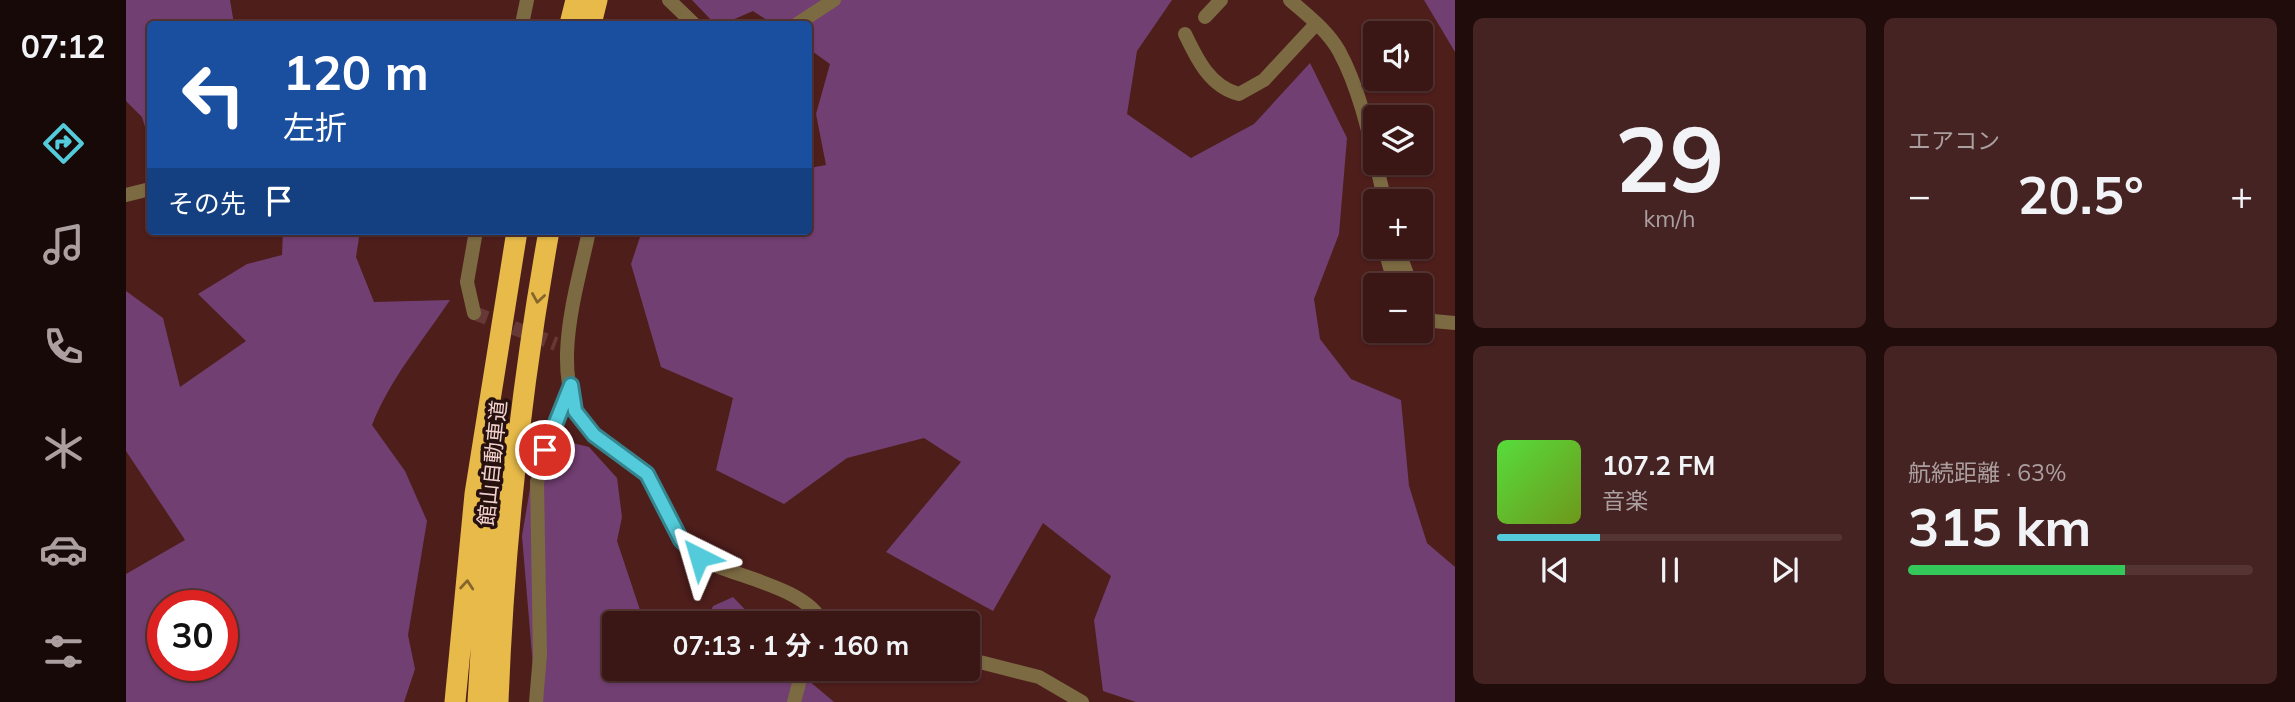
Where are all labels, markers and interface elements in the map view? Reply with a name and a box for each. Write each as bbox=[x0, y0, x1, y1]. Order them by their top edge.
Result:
map controls bbox=[1363, 21, 1433, 343]
button: sound bbox=[1363, 21, 1433, 91]
text: 07:12 bbox=[21, 26, 105, 66]
text: 120 m bbox=[283, 41, 429, 102]
icon: left bbox=[168, 49, 259, 140]
text: 29 bbox=[1615, 101, 1724, 215]
button: layers bbox=[1363, 105, 1433, 175]
text: 左折 bbox=[283, 107, 347, 147]
icon: directions bbox=[39, 119, 88, 168]
text: エアコン bbox=[1908, 126, 2000, 155]
text: 20.5° bbox=[2017, 162, 2144, 227]
text: − bbox=[1908, 171, 1931, 219]
text: + bbox=[2230, 171, 2253, 219]
icon: arrive bbox=[260, 182, 298, 220]
text: その先 bbox=[168, 187, 246, 220]
button: + bbox=[1363, 189, 1433, 259]
text: km/h bbox=[1643, 204, 1696, 233]
icon: music bbox=[39, 220, 88, 269]
button: − bbox=[1363, 273, 1433, 343]
one-way arrow bbox=[531, 292, 546, 304]
icon: phone bbox=[39, 322, 88, 371]
street label: 館山自動車道 bbox=[472, 399, 512, 527]
pin bbox=[515, 420, 575, 480]
icon: climate bbox=[39, 424, 88, 473]
icon: arrive bbox=[526, 431, 564, 469]
text: 107.2 FM bbox=[1602, 449, 1715, 482]
text: 航続距離 · 63% bbox=[1908, 458, 2066, 487]
text: 音楽 bbox=[1602, 486, 1648, 515]
text: 315 km bbox=[1908, 494, 2091, 559]
position arrow bbox=[662, 520, 736, 594]
icon: car bbox=[39, 525, 88, 574]
icon: previous bbox=[1536, 551, 1574, 589]
icon: pause bbox=[1651, 551, 1689, 589]
icon: next bbox=[1766, 551, 1804, 589]
one-way arrow bbox=[459, 580, 474, 591]
speed limit sign: 30 bbox=[147, 590, 238, 681]
icon: filters bbox=[39, 627, 88, 676]
text: 07:13 · 1 分 · 160 m bbox=[673, 629, 909, 662]

